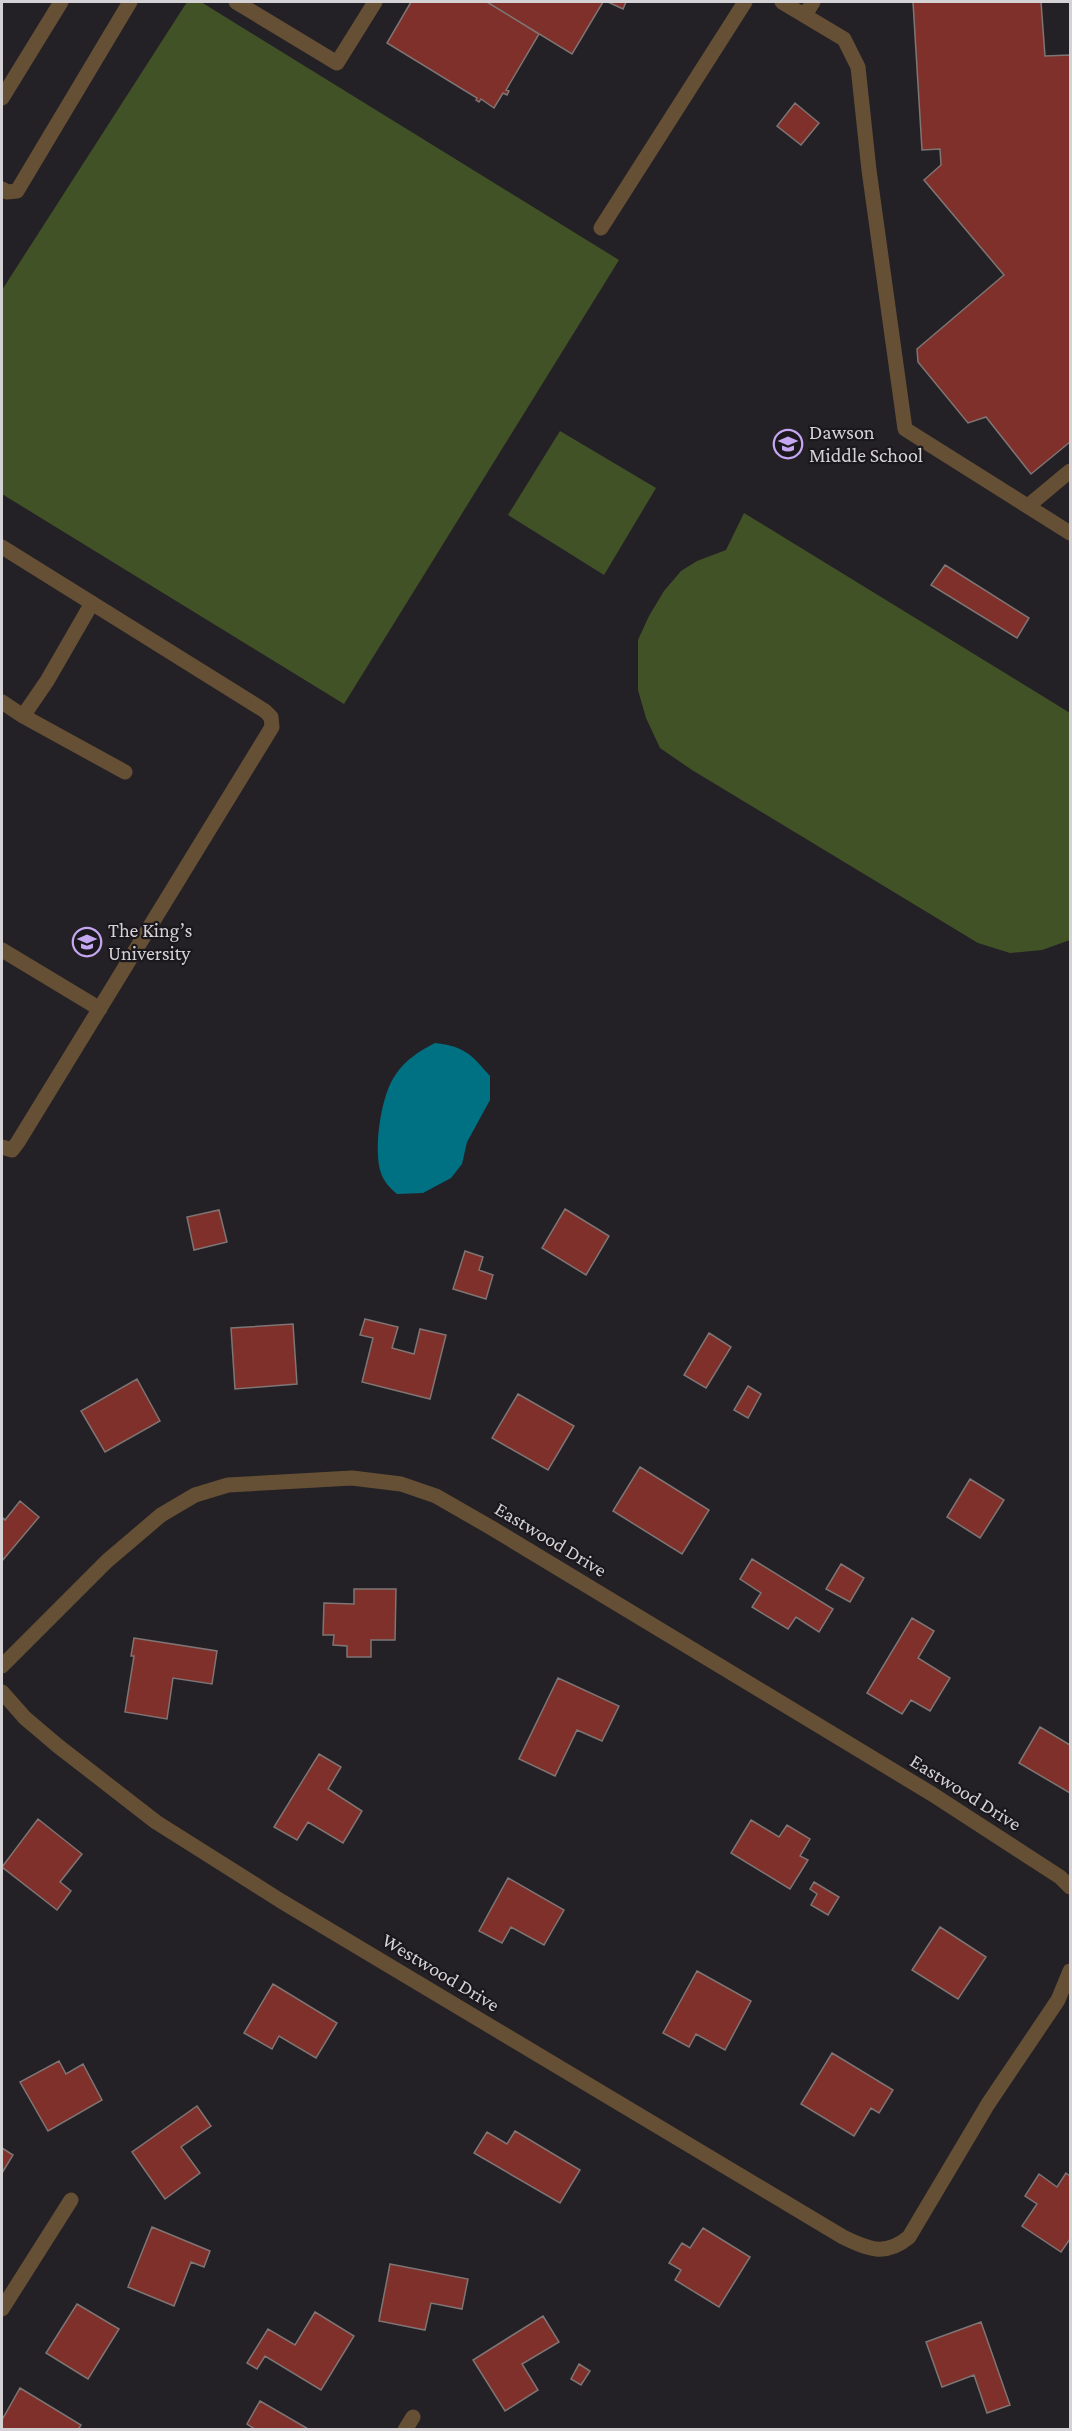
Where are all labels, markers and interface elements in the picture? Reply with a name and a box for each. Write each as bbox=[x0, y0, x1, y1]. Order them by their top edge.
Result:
place label: Dawson Middle School bbox=[809, 421, 923, 466]
school or university icon: Dawson Middle School bbox=[772, 428, 804, 460]
place label: The King’s University bbox=[108, 919, 192, 965]
school or university icon: The King’s University bbox=[71, 926, 103, 958]
street label: Eastwood Drive bbox=[491, 1497, 611, 1581]
street label: Eastwood Drive bbox=[906, 1749, 1026, 1835]
street label: Westwood Drive bbox=[378, 1928, 504, 2016]

